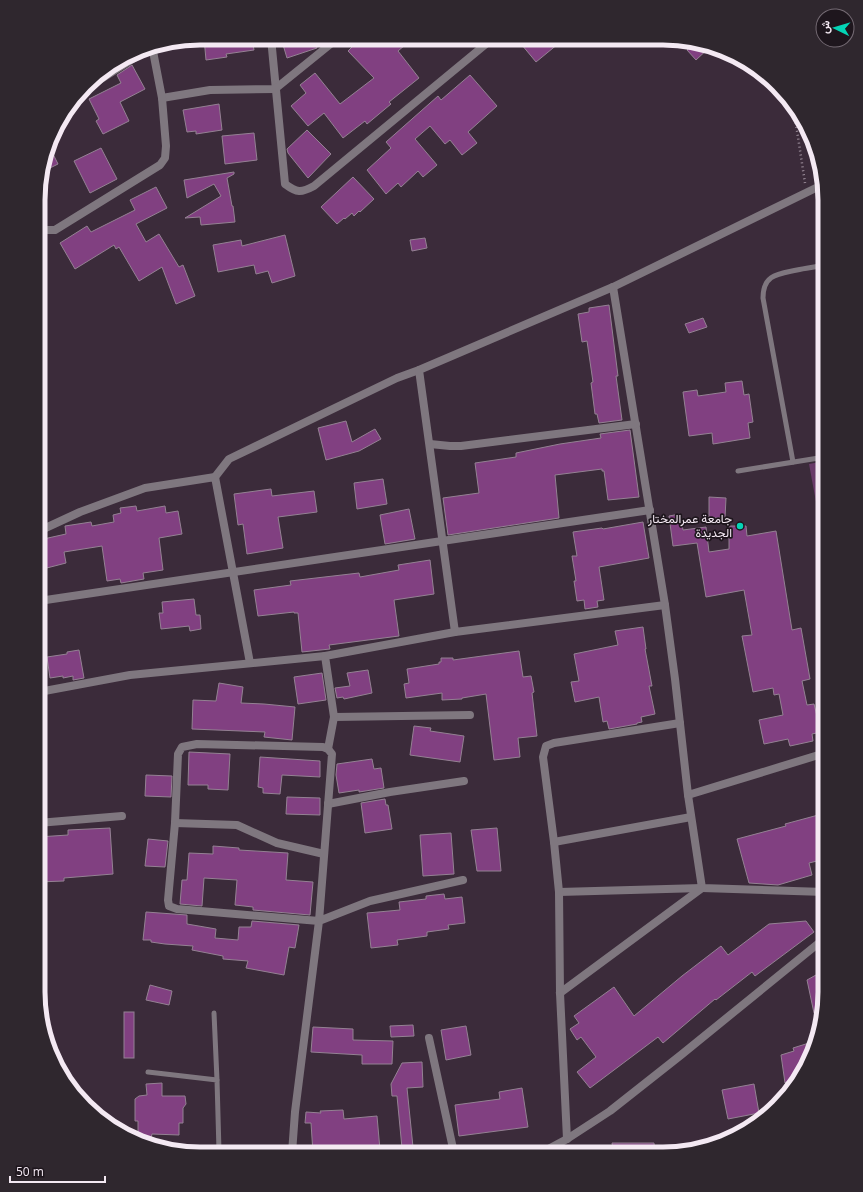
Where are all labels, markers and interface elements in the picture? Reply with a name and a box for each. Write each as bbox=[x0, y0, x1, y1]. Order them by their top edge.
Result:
north arrow bbox=[815, 8, 855, 48]
text: ش bbox=[816, 20, 833, 34]
place label: جامعة عمرالمختار الجديدة bbox=[647, 510, 732, 541]
marker: جامعة عمرالمختار الجديدة bbox=[735, 521, 745, 531]
scale bar bbox=[10, 1158, 105, 1184]
text: 50 m bbox=[16, 1163, 44, 1180]

